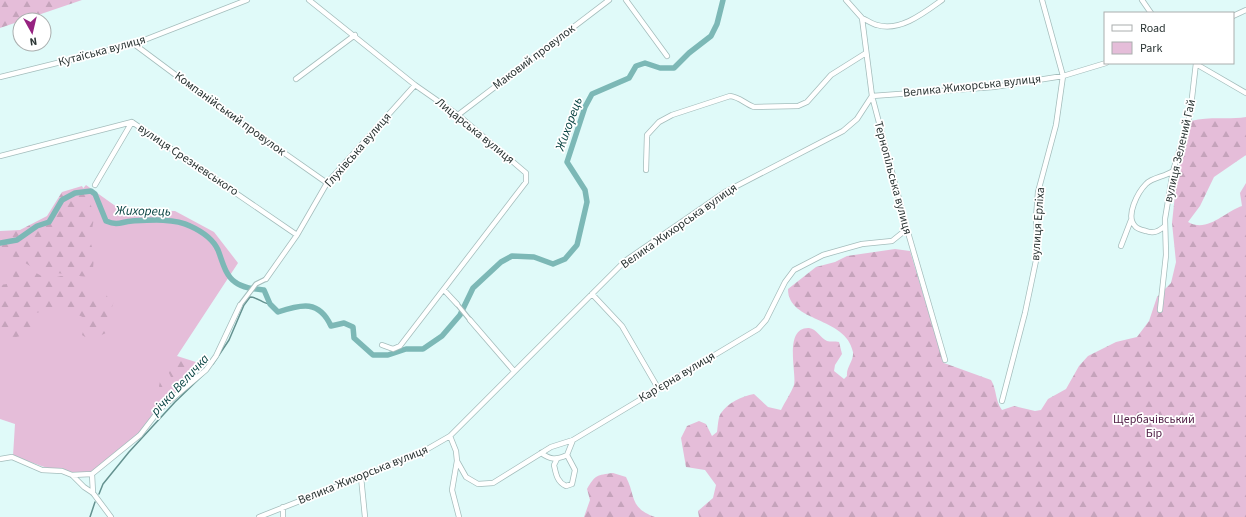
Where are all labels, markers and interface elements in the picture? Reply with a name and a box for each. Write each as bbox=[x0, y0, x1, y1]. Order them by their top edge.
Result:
north arrow bbox=[12, 12, 52, 52]
legend bbox=[1104, 12, 1234, 64]
street label: Маковий провулок bbox=[489, 20, 579, 94]
text: Road bbox=[1140, 20, 1166, 37]
street label: Кутаїська вулиця bbox=[56, 31, 148, 71]
text: N bbox=[29, 33, 38, 49]
text: Park bbox=[1140, 40, 1162, 57]
street label: Компанійський провулок bbox=[171, 68, 289, 160]
street label: Велика Жихорська вулиця bbox=[902, 70, 1042, 102]
street label: Лицарська вулиця bbox=[432, 94, 518, 168]
water label: Жихорець bbox=[551, 95, 587, 154]
street label: вулиця Зелений Гай bbox=[1160, 98, 1200, 204]
street label: Глухівська вулиця bbox=[321, 109, 395, 191]
street label: Тернопільська вулиця bbox=[870, 119, 916, 237]
street label: вулиця Срезневського bbox=[134, 120, 242, 200]
street label: Велика Жихорська вулиця bbox=[617, 179, 741, 273]
street label: вулиця Ерліха bbox=[1027, 187, 1049, 261]
water label: Жихорець bbox=[114, 201, 171, 220]
street label: Кар’єрна вулиця bbox=[636, 347, 718, 407]
water label: річка Величка bbox=[146, 350, 213, 420]
park label: Щербачівський Бір bbox=[1113, 411, 1195, 442]
street label: Велика Жихорська вулиця bbox=[296, 441, 430, 509]

